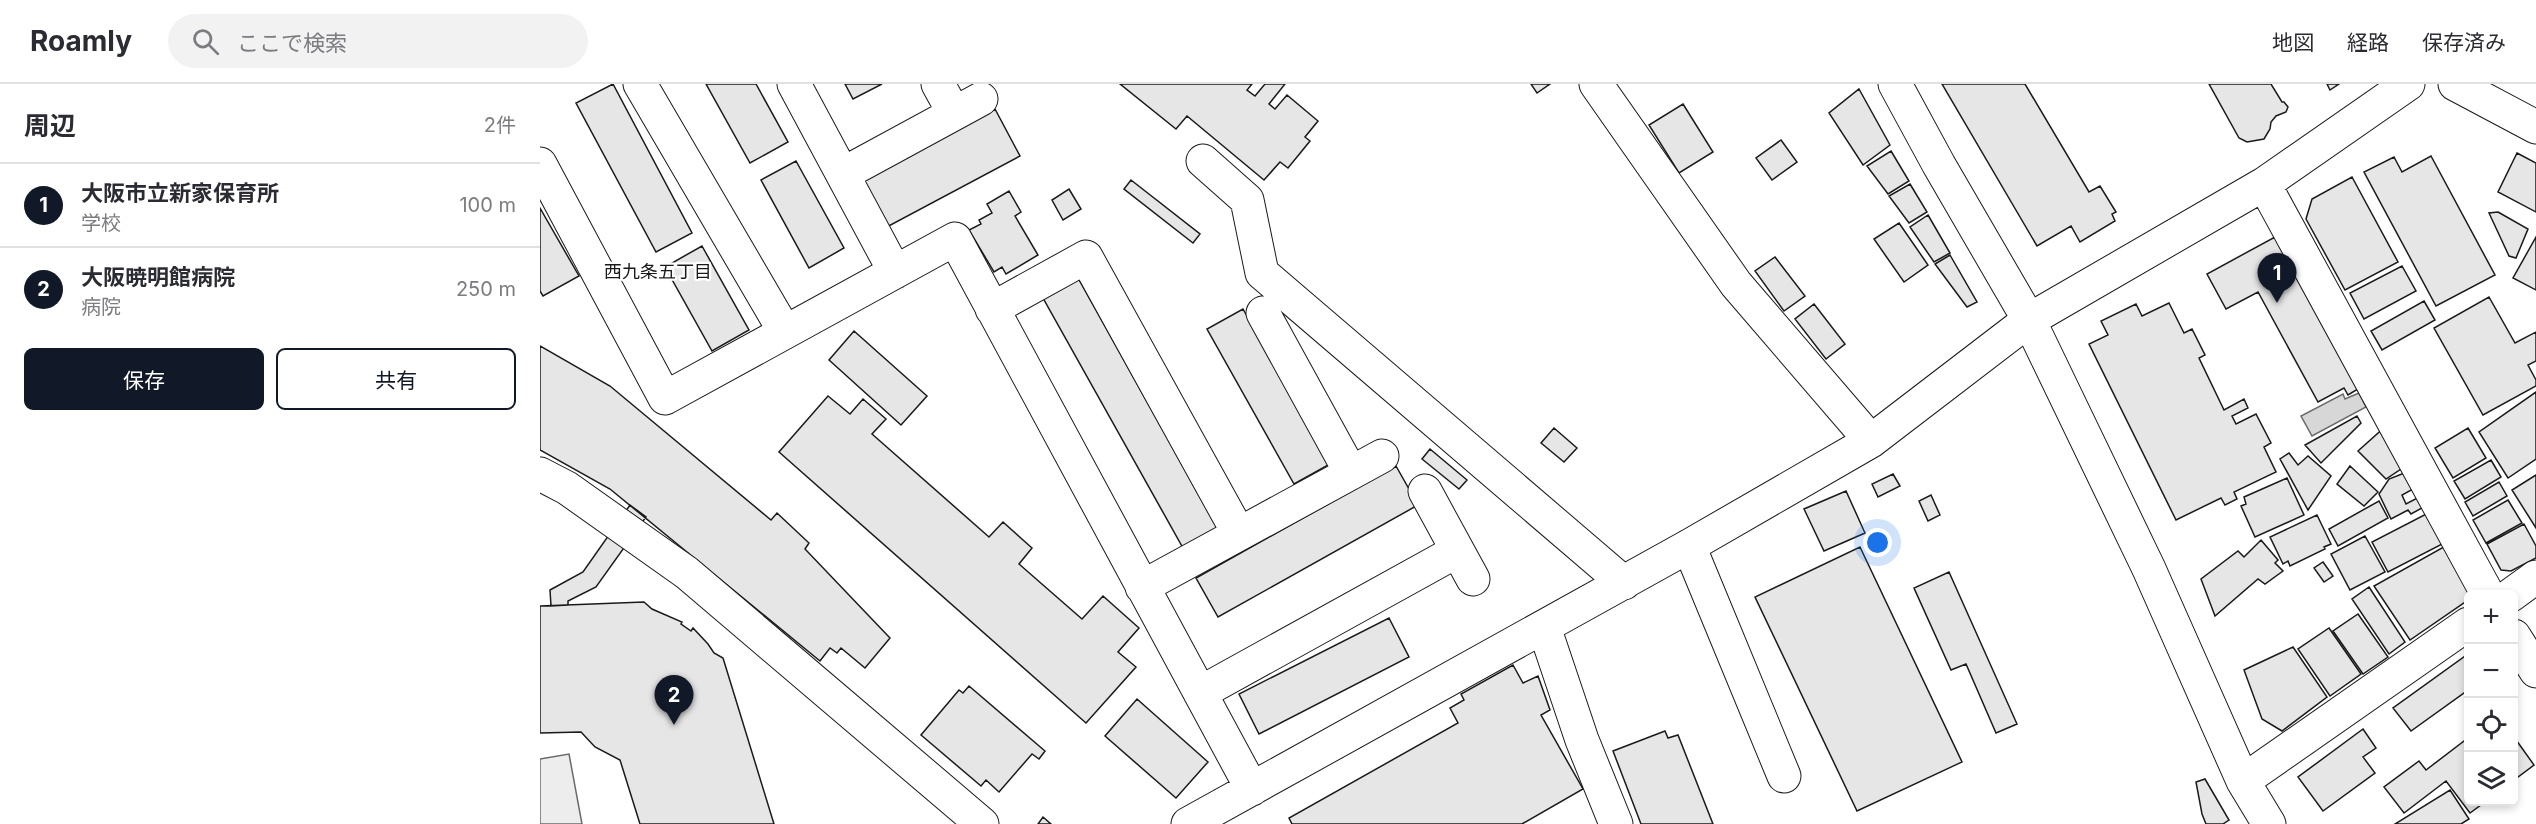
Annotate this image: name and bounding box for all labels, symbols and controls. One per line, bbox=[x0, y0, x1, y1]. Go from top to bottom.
search box bbox=[168, 14, 588, 68]
text: Roamly bbox=[30, 24, 132, 58]
icon: search bbox=[189, 25, 222, 58]
text: ここで検索 bbox=[237, 30, 347, 56]
text: 地図 bbox=[2272, 30, 2314, 55]
text: 経路 bbox=[2347, 30, 2389, 55]
text: 保存済み bbox=[2422, 30, 2506, 55]
text: 周辺 bbox=[24, 110, 76, 141]
text: 2件 bbox=[484, 113, 516, 137]
text: 大阪市立新家保育所 bbox=[81, 180, 279, 206]
text: 1 bbox=[39, 193, 48, 217]
text: 100 m bbox=[459, 193, 516, 217]
text: 学校 bbox=[81, 211, 121, 235]
pin: 1 bbox=[2258, 254, 2296, 303]
district label: 西九条五丁目 bbox=[604, 261, 712, 282]
text: 大阪暁明館病院 bbox=[81, 264, 235, 290]
text: 2 bbox=[37, 277, 50, 301]
text: 250 m bbox=[456, 277, 516, 301]
text: 病院 bbox=[81, 295, 121, 319]
button: 保存 bbox=[24, 348, 264, 410]
button: 共有 bbox=[276, 348, 516, 410]
your location bbox=[1863, 528, 1892, 557]
map controls bbox=[2464, 590, 2518, 806]
button: + bbox=[2464, 590, 2518, 644]
button: − bbox=[2464, 644, 2518, 698]
pin: 2 bbox=[654, 676, 694, 725]
button: locate bbox=[2464, 698, 2518, 752]
button: layers bbox=[2464, 752, 2518, 806]

